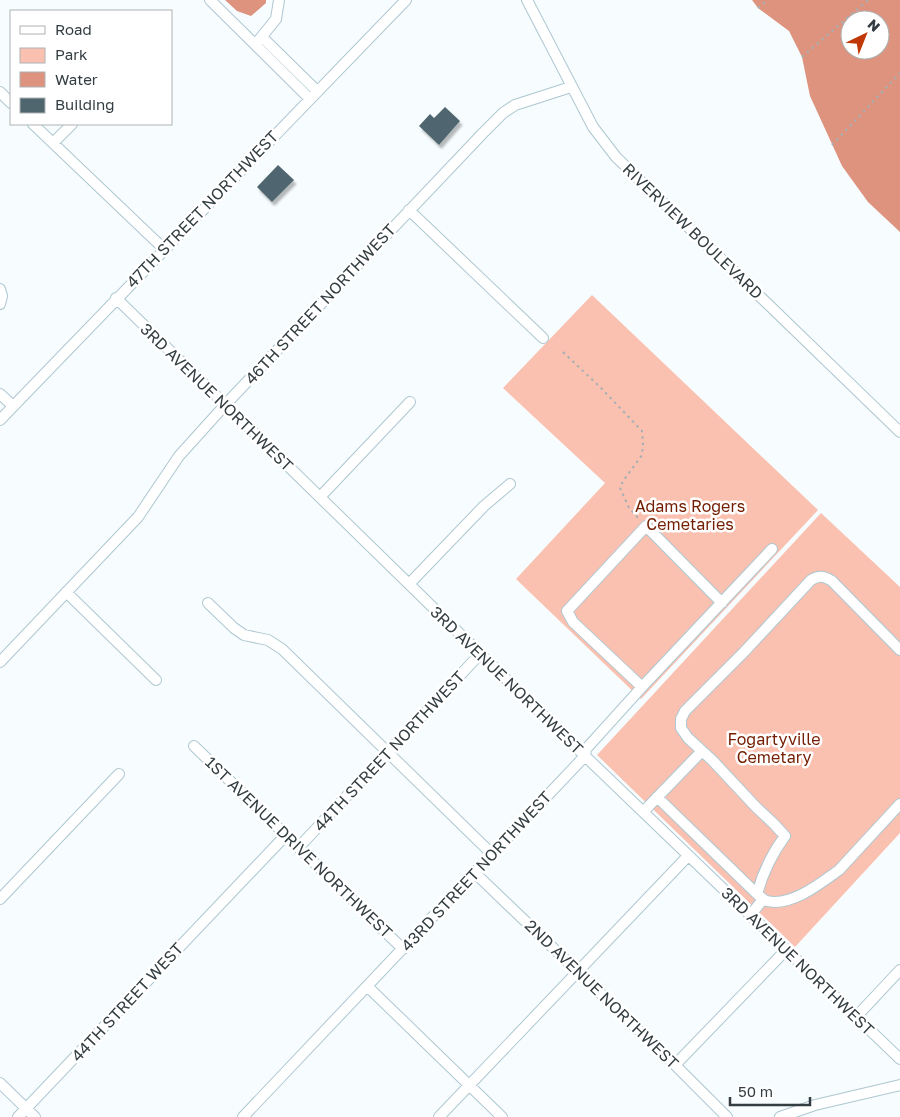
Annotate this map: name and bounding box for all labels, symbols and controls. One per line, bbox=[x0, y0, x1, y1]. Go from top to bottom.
legend bbox=[10, 10, 172, 125]
north arrow bbox=[840, 10, 890, 60]
text: N bbox=[865, 15, 884, 35]
text: Road bbox=[55, 20, 92, 38]
text: Park bbox=[55, 45, 88, 63]
text: Water bbox=[55, 70, 98, 88]
text: Building bbox=[55, 95, 115, 113]
street label: 47TH STREET NORTHWEST bbox=[122, 126, 282, 292]
street label: RIVERVIEW BOULEVARD bbox=[619, 159, 767, 303]
street label: 46TH STREET NORTHWEST bbox=[240, 220, 400, 388]
street label: 3RD AVENUE NORTHWEST bbox=[136, 319, 298, 475]
park label: Adams Rogers Cemetaries bbox=[635, 496, 745, 534]
street label: 3RD AVENUE NORTHWEST bbox=[426, 602, 588, 758]
street label: 44TH STREET NORTHWEST bbox=[309, 667, 469, 835]
park label: Fogartyville Cemetary bbox=[727, 729, 821, 767]
street label: 1ST AVENUE DRIVE NORTHWEST bbox=[201, 752, 397, 942]
street label: 43RD STREET NORTHWEST bbox=[397, 787, 556, 955]
street label: 3RD AVENUE NORTHWEST bbox=[717, 883, 879, 1039]
street label: 2ND AVENUE NORTHWEST bbox=[521, 915, 683, 1073]
street label: 44TH STREET WEST bbox=[67, 938, 187, 1066]
scale bar bbox=[730, 1074, 810, 1106]
text: 50 m bbox=[738, 1082, 773, 1100]

